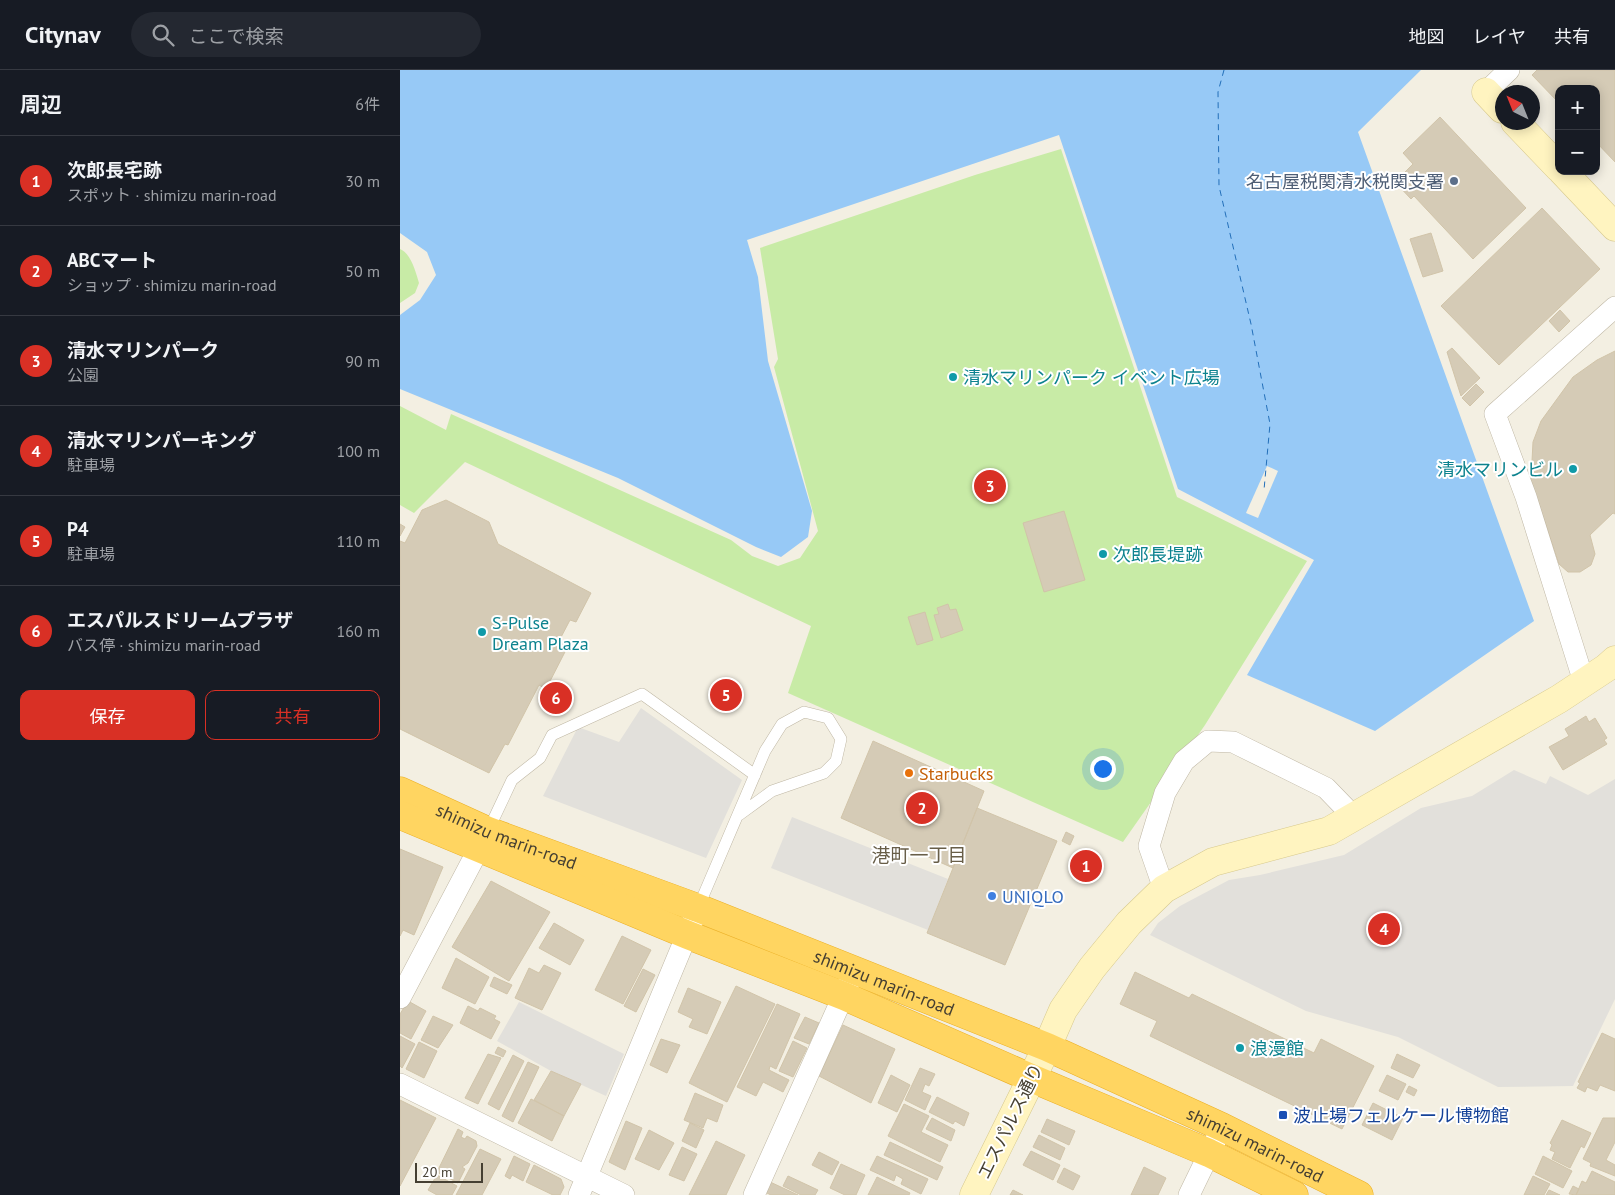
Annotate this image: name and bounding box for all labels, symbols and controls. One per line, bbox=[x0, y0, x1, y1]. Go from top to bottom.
search box bbox=[131, 12, 481, 57]
text: Citynav bbox=[25, 19, 101, 50]
icon: search bbox=[149, 21, 177, 49]
text: ここで検索 bbox=[189, 24, 284, 48]
text: 地図 bbox=[1409, 25, 1445, 48]
text: レイヤ bbox=[1473, 25, 1526, 48]
text: 共有 bbox=[1554, 25, 1590, 48]
north arrow bbox=[1495, 85, 1540, 130]
map controls bbox=[1555, 85, 1600, 175]
button: + bbox=[1555, 85, 1600, 130]
text: 周辺 bbox=[20, 91, 62, 118]
text: 6件 bbox=[355, 94, 380, 114]
button: − bbox=[1555, 130, 1600, 175]
text: 次郎長宅跡 bbox=[67, 158, 162, 182]
place label: 名古屋税関清水税関支署 bbox=[1246, 170, 1444, 193]
text: 1 bbox=[31, 171, 41, 191]
text: 30 m bbox=[345, 171, 380, 191]
marker: 名古屋税関清水税関支署 bbox=[1448, 175, 1460, 187]
text: スポット · shimizu marin-road bbox=[67, 185, 277, 205]
text: ABCマート bbox=[67, 248, 157, 272]
text: 2 bbox=[31, 261, 41, 281]
text: 50 m bbox=[345, 261, 380, 281]
text: ショップ · shimizu marin-road bbox=[67, 275, 277, 295]
text: 清水マリンパーク bbox=[67, 338, 219, 362]
text: 3 bbox=[31, 351, 41, 371]
text: 90 m bbox=[345, 351, 380, 371]
text: 公園 bbox=[67, 365, 99, 385]
place label: 清水マリンパーク イベント広場 bbox=[963, 366, 1220, 389]
marker: 清水マリンパーク イベント広場 bbox=[947, 371, 959, 383]
text: 清水マリンパーキング bbox=[67, 428, 256, 452]
text: 4 bbox=[31, 441, 41, 461]
text: 100 m bbox=[337, 441, 380, 461]
text: 駐車場 bbox=[67, 455, 115, 475]
place label: 清水マリンビル bbox=[1437, 458, 1563, 481]
marker: 清水マリンビル bbox=[1567, 463, 1579, 475]
pin: 3 bbox=[974, 467, 1006, 505]
text: P4 bbox=[67, 517, 89, 541]
text: 5 bbox=[31, 531, 41, 551]
text: 110 m bbox=[337, 531, 380, 551]
place label: 次郎長堤跡 bbox=[1113, 543, 1203, 566]
text: 駐車場 bbox=[67, 544, 115, 564]
marker: 次郎長堤跡 bbox=[1097, 548, 1109, 560]
text: エスパルスドリームプラザ bbox=[67, 608, 293, 632]
place label: S-Pulse Dream Plaza bbox=[492, 611, 589, 655]
text: 6 bbox=[31, 621, 41, 641]
text: 160 m bbox=[337, 621, 380, 641]
marker: S-Pulse Dream Plaza bbox=[476, 626, 488, 638]
text: バス停 · shimizu marin-road bbox=[67, 635, 261, 655]
pin: 5 bbox=[710, 676, 742, 714]
pin: 6 bbox=[540, 679, 572, 717]
button: 保存 bbox=[20, 690, 195, 740]
button: 共有 bbox=[205, 690, 380, 740]
your location bbox=[1090, 756, 1116, 782]
place label: Starbucks bbox=[919, 762, 993, 785]
marker: Starbucks bbox=[903, 767, 915, 779]
pin: 2 bbox=[906, 789, 938, 827]
street label: shimizu marin-road bbox=[433, 798, 580, 874]
district label: 港町一丁目 bbox=[871, 843, 967, 867]
pin: 1 bbox=[1070, 847, 1102, 885]
place label: UNIQLO bbox=[1002, 885, 1064, 908]
marker: UNIQLO bbox=[986, 890, 998, 902]
pin: 4 bbox=[1368, 910, 1400, 948]
street label: shimizu marin-road bbox=[811, 944, 958, 1021]
place label: 浪漫館 bbox=[1250, 1037, 1304, 1060]
marker: 浪漫館 bbox=[1234, 1042, 1246, 1054]
street label: エスパルス通り bbox=[972, 1059, 1048, 1183]
street label: shimizu marin-road bbox=[1183, 1101, 1328, 1187]
place label: 波止場フェルケール博物館 bbox=[1293, 1104, 1509, 1127]
marker: 波止場フェルケール博物館 bbox=[1277, 1109, 1289, 1121]
scale bar bbox=[415, 1160, 482, 1183]
text: 20 m bbox=[422, 1163, 452, 1181]

